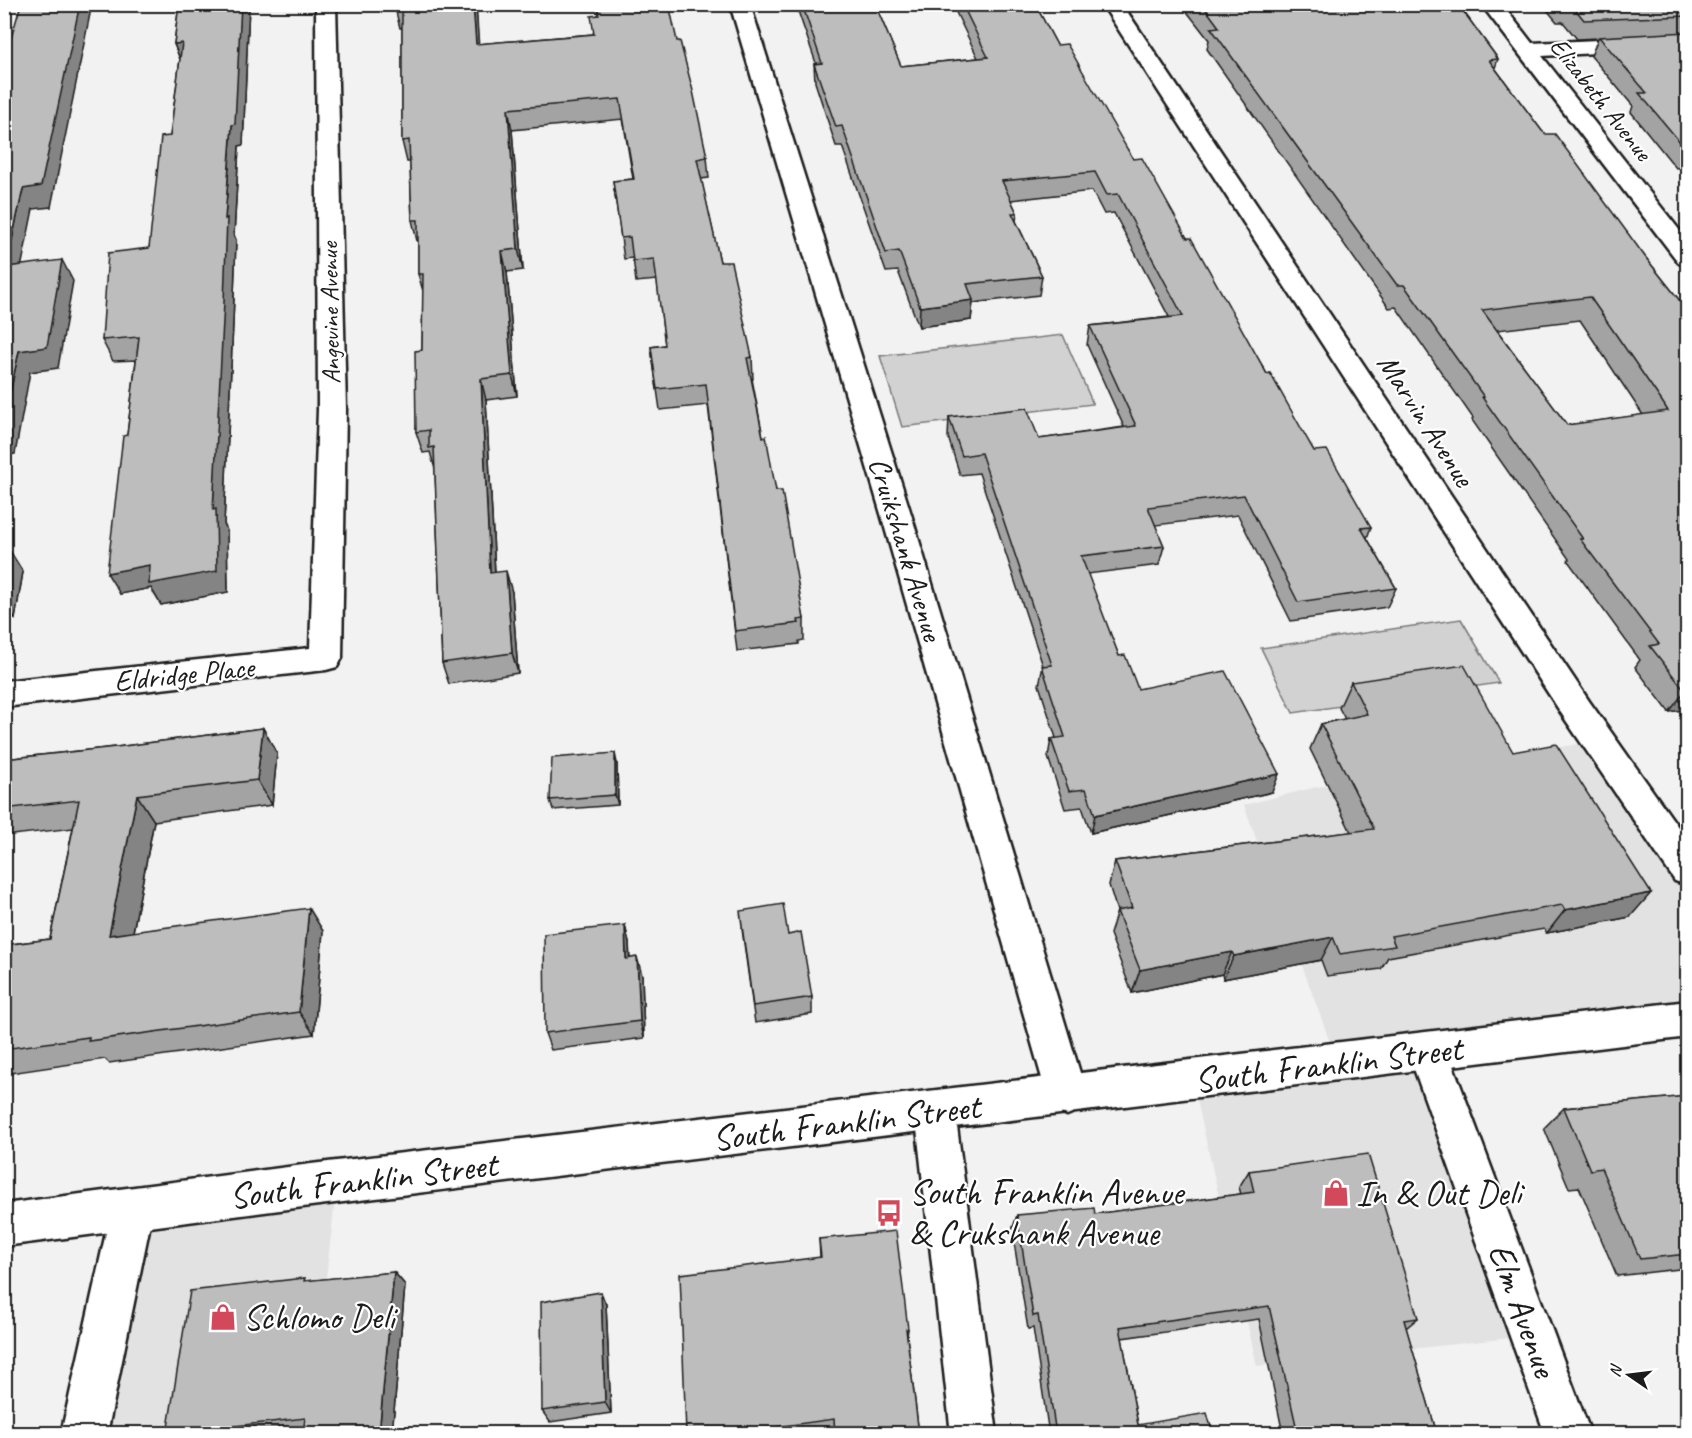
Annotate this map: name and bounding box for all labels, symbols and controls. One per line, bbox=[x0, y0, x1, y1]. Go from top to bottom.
street label: Elizabeth Avenue bbox=[1542, 31, 1661, 169]
street label: Angevine Avenue bbox=[312, 240, 348, 384]
street label: Marvin Avenue bbox=[1369, 346, 1484, 495]
street label: Cruikshank Avenue bbox=[860, 453, 953, 647]
street label: Eldridge Place bbox=[112, 648, 258, 700]
street label: South Franklin Street bbox=[1192, 1024, 1467, 1103]
street label: South Franklin Street bbox=[710, 1082, 985, 1161]
street label: South Franklin Street bbox=[227, 1140, 502, 1219]
place label: South Franklin Avenue & Crukshank Avenue bbox=[909, 1169, 1186, 1256]
place label: In & Out Deli bbox=[1356, 1170, 1525, 1216]
shop icon: In & Out Deli bbox=[1321, 1178, 1351, 1208]
bus stop icon: South Franklin Avenue & Crukshank Avenue bbox=[874, 1198, 904, 1228]
street label: Elm Avenue bbox=[1478, 1237, 1569, 1385]
place label: Schlomo Deli bbox=[243, 1294, 399, 1340]
shop icon: Schlomo Deli bbox=[208, 1302, 238, 1332]
north arrow bbox=[1599, 1345, 1659, 1405]
text: N bbox=[1605, 1361, 1627, 1379]

